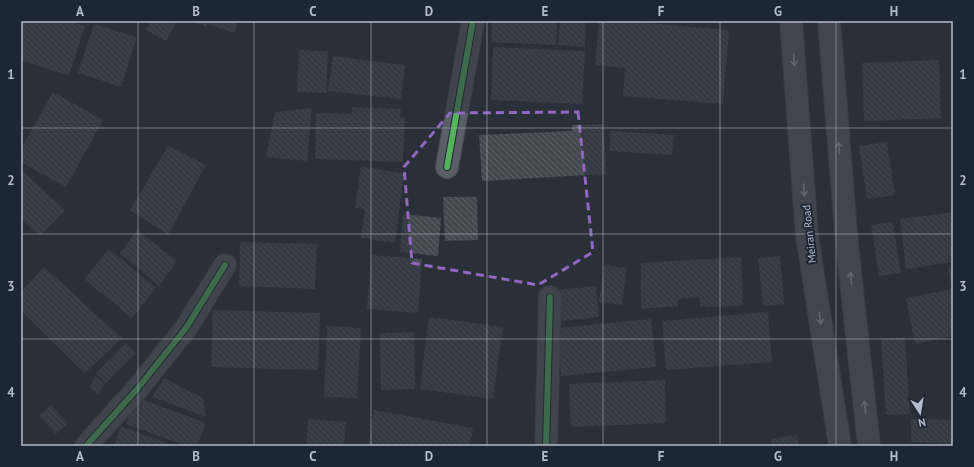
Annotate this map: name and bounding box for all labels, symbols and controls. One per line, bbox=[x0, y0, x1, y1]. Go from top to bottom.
text: A bbox=[76, 3, 84, 20]
text: B bbox=[192, 3, 200, 20]
text: C bbox=[309, 3, 317, 20]
text: D bbox=[425, 3, 433, 20]
text: E bbox=[542, 3, 549, 20]
text: F bbox=[658, 3, 665, 20]
text: G bbox=[774, 3, 782, 20]
text: H bbox=[890, 3, 898, 20]
one-way arrow bbox=[791, 53, 798, 66]
text: 1 bbox=[7, 66, 15, 83]
text: 1 bbox=[959, 66, 967, 83]
one-way arrow bbox=[836, 142, 843, 155]
text: 2 bbox=[7, 172, 15, 189]
text: 2 bbox=[959, 172, 967, 189]
one-way arrow bbox=[800, 183, 808, 196]
street label: Meiran Road bbox=[799, 204, 819, 264]
one-way arrow bbox=[847, 272, 855, 285]
text: 3 bbox=[7, 278, 15, 295]
text: 3 bbox=[959, 278, 967, 295]
one-way arrow bbox=[816, 312, 824, 325]
text: 4 bbox=[7, 384, 15, 401]
text: 4 bbox=[959, 384, 967, 401]
north arrow bbox=[900, 393, 940, 433]
one-way arrow bbox=[861, 401, 868, 414]
text: N bbox=[917, 415, 927, 430]
text: A bbox=[76, 448, 84, 465]
text: B bbox=[192, 448, 200, 465]
text: C bbox=[309, 448, 317, 465]
text: D bbox=[425, 448, 433, 465]
text: E bbox=[542, 448, 549, 465]
text: F bbox=[658, 448, 665, 465]
text: G bbox=[774, 448, 782, 465]
text: H bbox=[890, 448, 898, 465]

